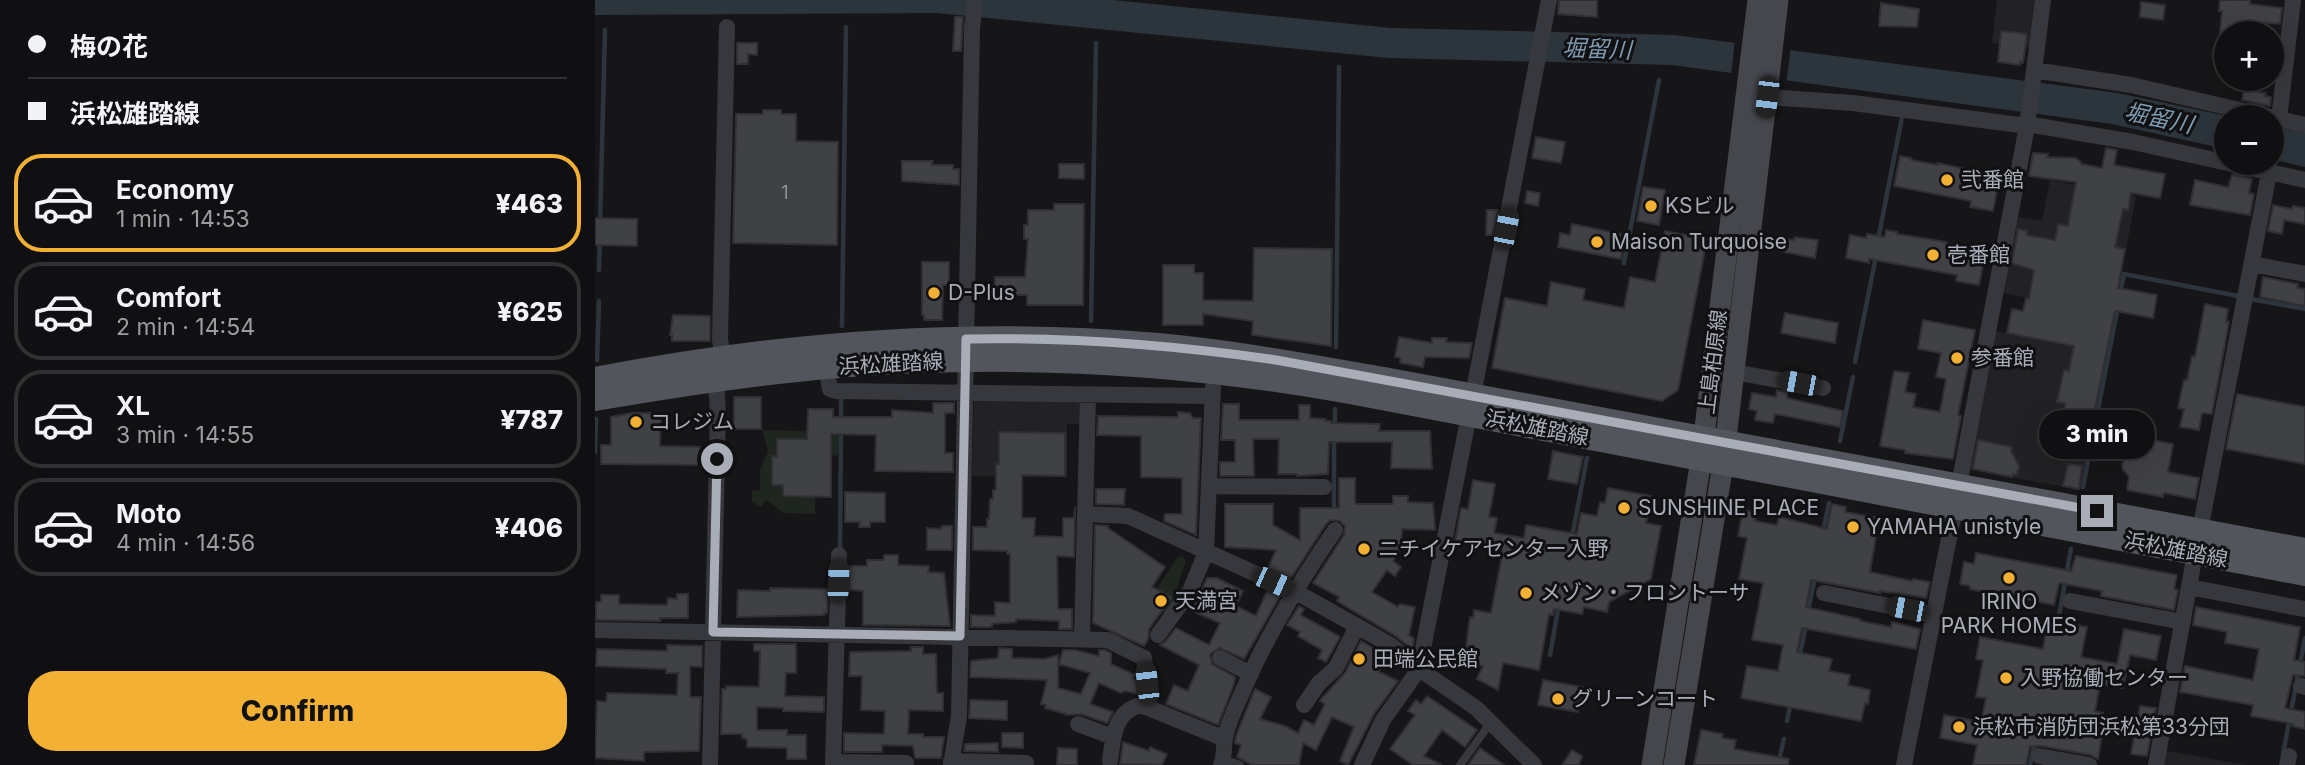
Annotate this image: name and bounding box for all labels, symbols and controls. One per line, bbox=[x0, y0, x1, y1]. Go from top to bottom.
map controls bbox=[2214, 21, 2284, 175]
button: + bbox=[2214, 21, 2284, 91]
text: 梅の花 bbox=[70, 31, 148, 62]
water label: 堀留川 bbox=[1562, 34, 1635, 64]
car bbox=[1755, 75, 1780, 119]
water label: 堀留川 bbox=[2122, 97, 2199, 139]
text: 浜松雄踏線 bbox=[70, 98, 200, 129]
button: − bbox=[2214, 105, 2284, 175]
place label: 弐番館 bbox=[1961, 167, 2024, 192]
icon: car bbox=[32, 172, 95, 235]
marker: 弐番館 bbox=[1939, 172, 1955, 188]
text: Economy bbox=[116, 174, 234, 205]
house number: 1 bbox=[781, 182, 789, 203]
text: ¥463 bbox=[496, 188, 563, 219]
place label: KSビル bbox=[1665, 193, 1734, 218]
marker: KSビル bbox=[1643, 198, 1659, 214]
text: 1 min · 14:53 bbox=[116, 205, 250, 233]
car bbox=[1492, 205, 1521, 251]
place label: Maison Turquoise bbox=[1611, 229, 1787, 254]
marker: Maison Turquoise bbox=[1589, 234, 1605, 250]
place label: 壱番館 bbox=[1947, 242, 2010, 267]
marker: 壱番館 bbox=[1925, 247, 1941, 263]
icon: car bbox=[32, 280, 95, 343]
place label: D-Plus bbox=[948, 280, 1015, 305]
text: Comfort bbox=[116, 282, 221, 313]
marker: D-Plus bbox=[926, 285, 942, 301]
text: ¥625 bbox=[497, 296, 563, 327]
street label: 上島柏原線 bbox=[1694, 308, 1731, 416]
text: 2 min · 14:54 bbox=[116, 313, 255, 341]
place label: 参番館 bbox=[1971, 345, 2034, 370]
street label: 浜松雄踏線 bbox=[838, 348, 944, 379]
marker: 参番館 bbox=[1949, 350, 1965, 366]
car bbox=[1777, 369, 1822, 397]
icon: car bbox=[32, 388, 95, 451]
text: XL bbox=[116, 390, 150, 421]
text: ¥787 bbox=[500, 404, 563, 435]
street label: 浜松雄踏線 bbox=[1483, 405, 1591, 450]
place label: コレジム bbox=[650, 409, 734, 434]
callout: 3 min bbox=[2039, 410, 2155, 458]
marker: コレジム bbox=[628, 414, 644, 430]
text: 3 min bbox=[2066, 420, 2128, 448]
text: 3 min · 14:55 bbox=[116, 421, 254, 449]
route start bbox=[701, 443, 733, 475]
place label: SUNSHINE PLACE bbox=[1638, 495, 1819, 520]
route end bbox=[2081, 495, 2113, 527]
icon: car bbox=[32, 496, 95, 559]
text: Moto bbox=[116, 498, 181, 529]
marker: SUNSHINE PLACE bbox=[1616, 500, 1632, 516]
text: ¥406 bbox=[495, 512, 563, 543]
place label: YAMAHA unistyle bbox=[1867, 514, 2041, 539]
marker: YAMAHA unistyle bbox=[1845, 519, 1861, 535]
street label: 浜松雄踏線 bbox=[2122, 527, 2230, 572]
text: 4 min · 14:56 bbox=[116, 529, 255, 557]
place label: ニチイケアセンター入野 bbox=[1378, 536, 1609, 561]
marker: ニチイケアセンター入野 bbox=[1356, 541, 1372, 557]
car bbox=[827, 560, 850, 602]
car bbox=[1250, 564, 1297, 600]
marker: IRINO PARK HOMES bbox=[2001, 570, 2017, 586]
place label: メゾン・フロントーサ bbox=[1540, 580, 1750, 605]
marker: メゾン・フロントーサ bbox=[1518, 585, 1534, 601]
place label: 天満宮 bbox=[1175, 588, 1238, 613]
place label: IRINO PARK HOMES bbox=[1941, 589, 2077, 638]
marker: 天満宮 bbox=[1153, 593, 1169, 609]
car bbox=[1885, 595, 1930, 623]
place label: 田端公民館 bbox=[1373, 646, 1478, 671]
marker: 田端公民館 bbox=[1351, 651, 1367, 667]
car bbox=[1135, 661, 1160, 705]
place label: 入野協働センター bbox=[2020, 665, 2188, 690]
marker: 入野協働センター bbox=[1998, 670, 2014, 686]
button: Confirm bbox=[28, 671, 567, 751]
place label: グリーンコート bbox=[1572, 686, 1718, 711]
marker: グリーンコート bbox=[1550, 691, 1566, 707]
place label: 浜松市消防団浜松第33分団 bbox=[1973, 714, 2230, 739]
marker: 浜松市消防団浜松第33分団 bbox=[1951, 719, 1967, 735]

